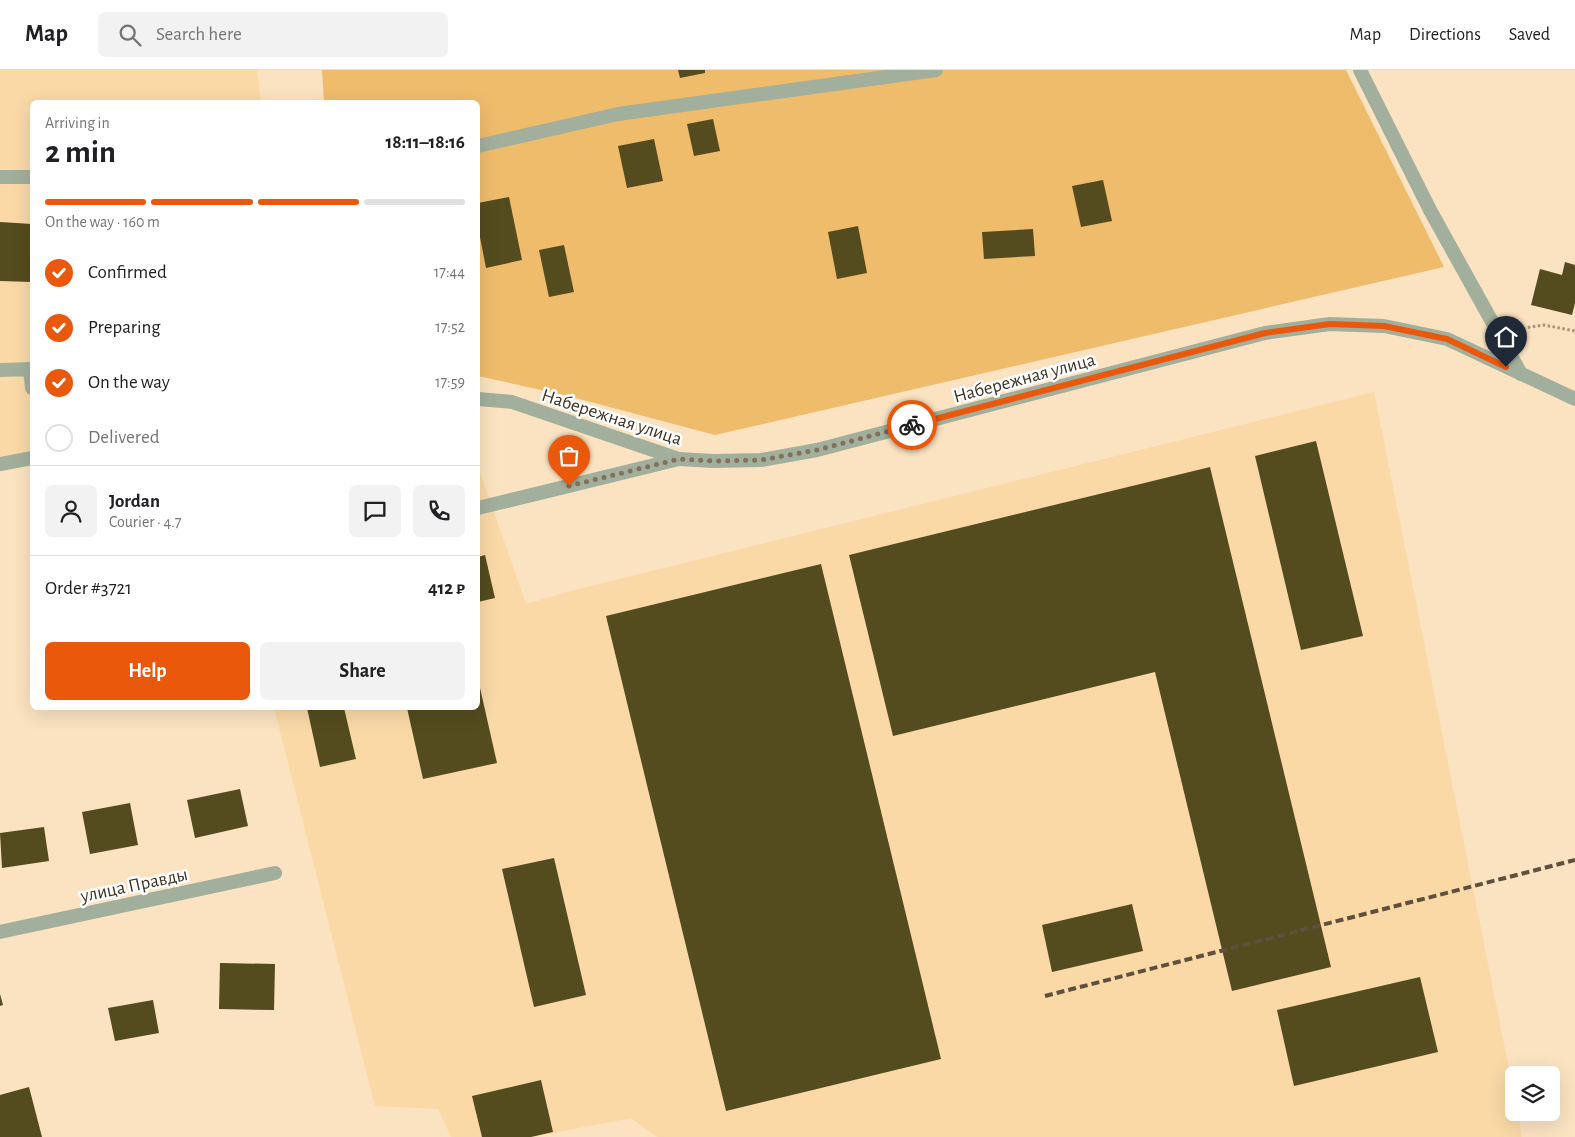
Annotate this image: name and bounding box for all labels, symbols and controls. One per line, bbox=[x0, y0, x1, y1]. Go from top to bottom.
search box bbox=[98, 12, 448, 57]
icon: search bbox=[116, 21, 144, 49]
text: Map bbox=[25, 22, 68, 46]
text: Search here bbox=[156, 25, 242, 44]
text: Map bbox=[1350, 26, 1381, 44]
text: Directions bbox=[1409, 26, 1481, 44]
text: Saved bbox=[1509, 26, 1550, 44]
text: Arriving in bbox=[45, 115, 110, 131]
text: 18:11–18:16 bbox=[385, 133, 465, 152]
text: 2 min bbox=[45, 136, 116, 168]
text: On the way · 160 m bbox=[45, 214, 160, 230]
icon: check bbox=[45, 259, 73, 287]
text: Confirmed bbox=[88, 263, 167, 282]
text: 17:44 bbox=[434, 264, 465, 280]
icon: check bbox=[45, 314, 73, 342]
pin bbox=[1485, 316, 1527, 367]
text: Preparing bbox=[88, 318, 161, 337]
text: 17:52 bbox=[435, 319, 465, 335]
icon: home bbox=[1492, 323, 1520, 351]
street label: Набережная улица bbox=[951, 350, 1098, 407]
icon: check bbox=[45, 369, 73, 397]
text: On the way bbox=[88, 373, 170, 392]
text: 17:59 bbox=[435, 374, 465, 390]
street label: Набережная улица bbox=[539, 386, 684, 449]
courier bbox=[887, 400, 937, 450]
icon: bike bbox=[898, 411, 926, 439]
text: Delivered bbox=[88, 428, 160, 447]
pin bbox=[548, 435, 590, 486]
icon: bag bbox=[555, 442, 583, 470]
button: person bbox=[45, 485, 97, 537]
button: chat bbox=[349, 485, 401, 537]
button: phone bbox=[413, 485, 465, 537]
text: Jordan bbox=[109, 492, 160, 511]
text: Courier · 4.7 bbox=[109, 514, 181, 530]
text: Order #3721 bbox=[45, 579, 132, 598]
text: 412 ₽ bbox=[428, 579, 465, 598]
button: Help bbox=[45, 642, 250, 700]
button: Share bbox=[260, 642, 465, 700]
street label: улица Правды bbox=[78, 865, 190, 906]
map controls bbox=[1505, 1066, 1560, 1121]
button: layers bbox=[1505, 1066, 1560, 1121]

